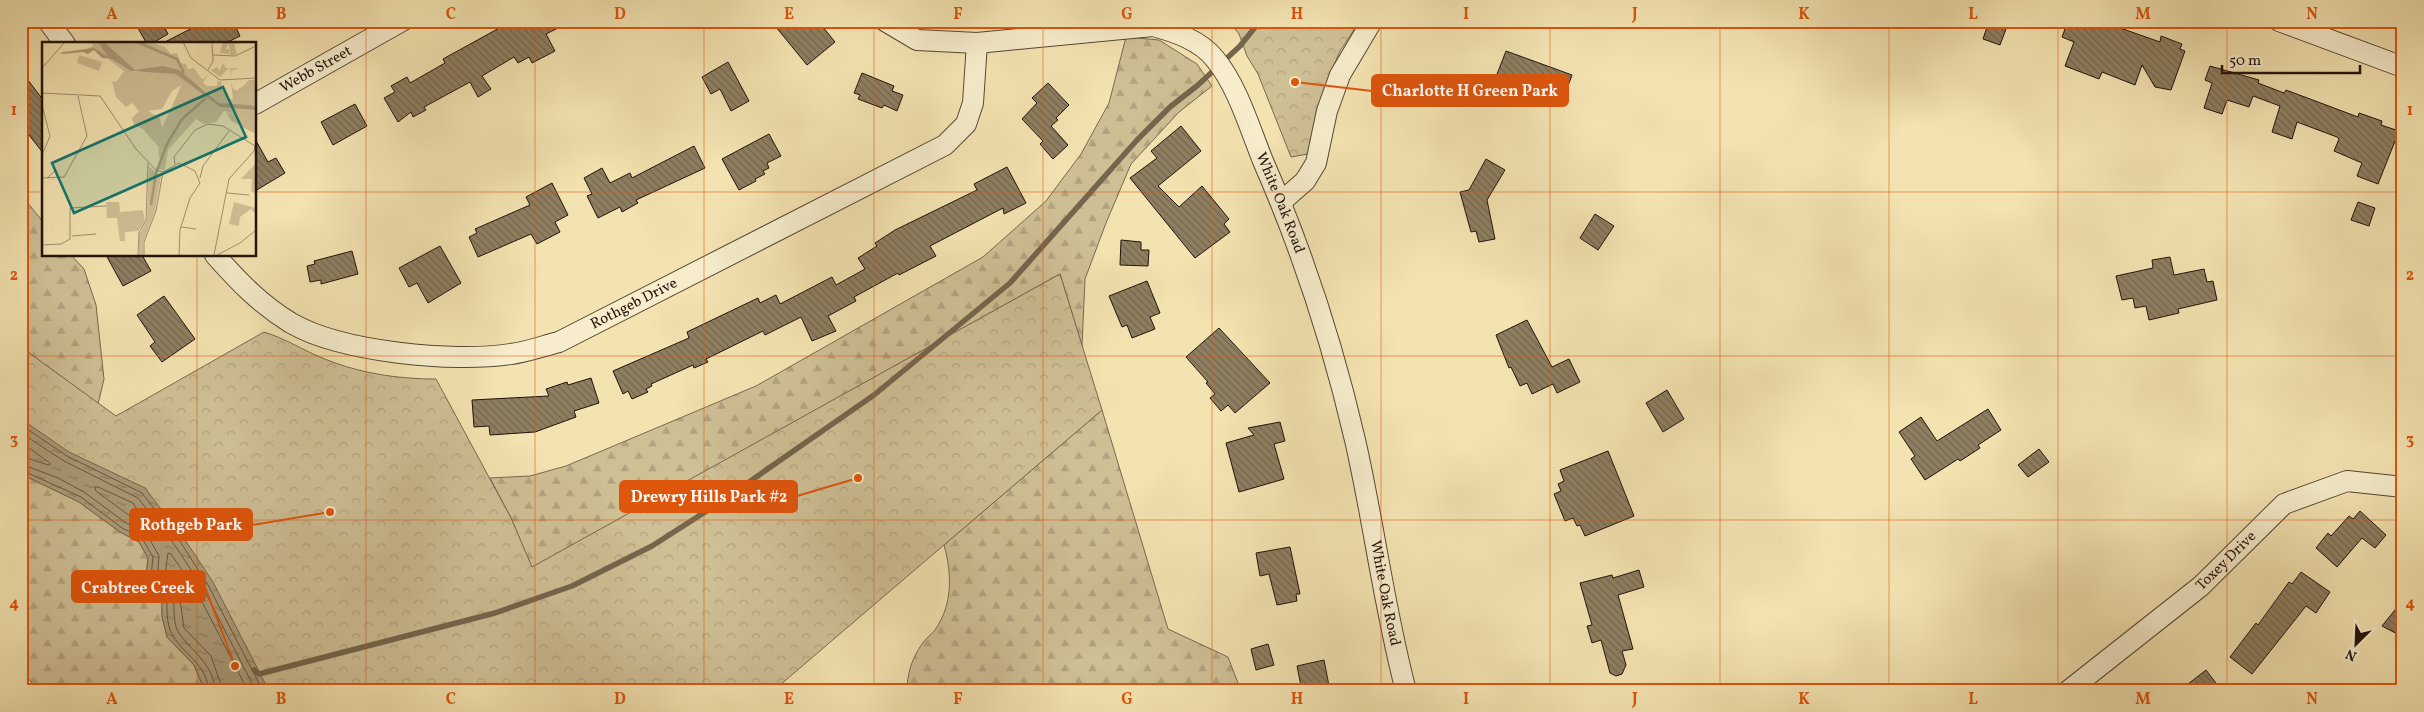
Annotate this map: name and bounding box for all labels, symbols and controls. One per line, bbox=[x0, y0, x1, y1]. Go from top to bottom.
text: A bbox=[106, 4, 118, 26]
text: B bbox=[276, 4, 287, 26]
text: C bbox=[446, 4, 456, 26]
text: D bbox=[614, 4, 626, 26]
text: E bbox=[784, 4, 794, 26]
text: F bbox=[953, 4, 963, 26]
text: G bbox=[1121, 4, 1133, 26]
text: H bbox=[1291, 4, 1303, 26]
text: I bbox=[1463, 4, 1469, 26]
text: J bbox=[1631, 4, 1638, 26]
text: K bbox=[1798, 4, 1810, 26]
text: L bbox=[1968, 4, 1978, 26]
text: M bbox=[2135, 4, 2151, 26]
text: N bbox=[2306, 4, 2318, 26]
street label: Webb Street bbox=[276, 41, 356, 98]
inset map bbox=[42, 42, 256, 256]
scale bar bbox=[2222, 42, 2359, 74]
text: 50 m bbox=[2229, 51, 2261, 72]
callout: Charlotte H Green Park bbox=[1372, 75, 1568, 106]
text: Charlotte H Green Park bbox=[1382, 81, 1558, 103]
text: 1 bbox=[11, 100, 17, 122]
text: 1 bbox=[2407, 100, 2413, 122]
street label: White Oak Road bbox=[1250, 149, 1310, 256]
text: 2 bbox=[10, 265, 18, 287]
text: 2 bbox=[2406, 265, 2414, 287]
street label: Rothgeb Drive bbox=[587, 273, 681, 335]
text: 3 bbox=[10, 429, 18, 451]
text: 3 bbox=[2406, 429, 2414, 451]
callout: Drewry Hills Park #2 bbox=[620, 481, 797, 512]
text: Drewry Hills Park #2 bbox=[631, 487, 787, 509]
callout: Rothgeb Park bbox=[130, 509, 252, 540]
text: Rothgeb Park bbox=[140, 515, 243, 537]
street label: Toxey Drive bbox=[2191, 526, 2261, 596]
street label: White Oak Road bbox=[1365, 539, 1405, 648]
callout: Crabtree Creek bbox=[72, 571, 205, 602]
text: Crabtree Creek bbox=[81, 578, 195, 600]
text: 4 bbox=[9, 593, 19, 615]
text: 4 bbox=[2405, 593, 2415, 615]
north arrow bbox=[2332, 620, 2382, 670]
text: N bbox=[2343, 644, 2360, 665]
text: A bbox=[106, 689, 118, 711]
text: B bbox=[276, 689, 287, 711]
text: C bbox=[446, 689, 456, 711]
text: D bbox=[614, 689, 626, 711]
text: E bbox=[784, 689, 794, 711]
text: F bbox=[953, 689, 963, 711]
text: G bbox=[1121, 689, 1133, 711]
text: H bbox=[1291, 689, 1303, 711]
text: I bbox=[1463, 689, 1469, 711]
text: J bbox=[1631, 689, 1638, 711]
text: K bbox=[1798, 689, 1810, 711]
text: L bbox=[1968, 689, 1978, 711]
text: M bbox=[2135, 689, 2151, 711]
text: N bbox=[2306, 689, 2318, 711]

